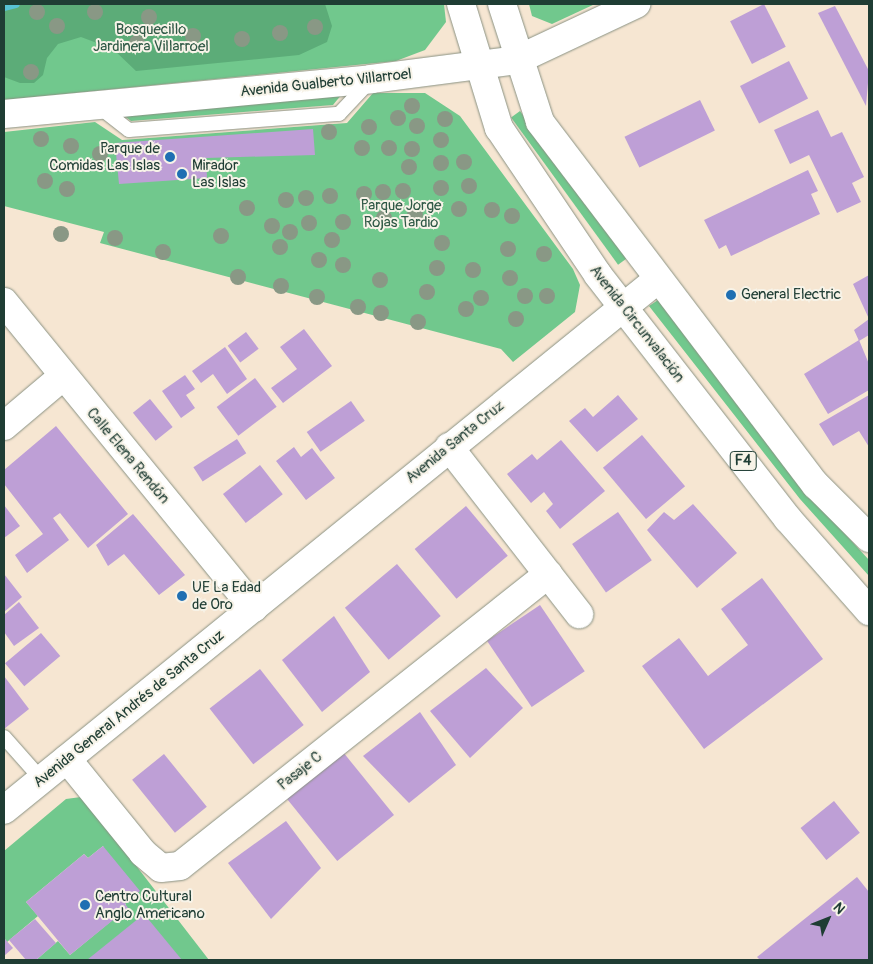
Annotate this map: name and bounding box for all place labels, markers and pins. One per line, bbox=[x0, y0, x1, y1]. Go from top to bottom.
place label: Parque de Comidas Las Islas bbox=[49, 139, 160, 174]
marker: Parque de Comidas Las Islas bbox=[164, 151, 176, 163]
place label: Mirador Las Islas bbox=[192, 156, 246, 191]
marker: Mirador Las Islas bbox=[176, 168, 188, 180]
place label: General Electric bbox=[741, 286, 841, 304]
marker: General Electric bbox=[725, 289, 737, 301]
place label: UE La Edad de Oro bbox=[192, 578, 261, 613]
marker: UE La Edad de Oro bbox=[176, 590, 188, 602]
place label: Centro Cultural Anglo Americano bbox=[95, 887, 205, 922]
marker: Centro Cultural Anglo Americano bbox=[79, 899, 91, 911]

